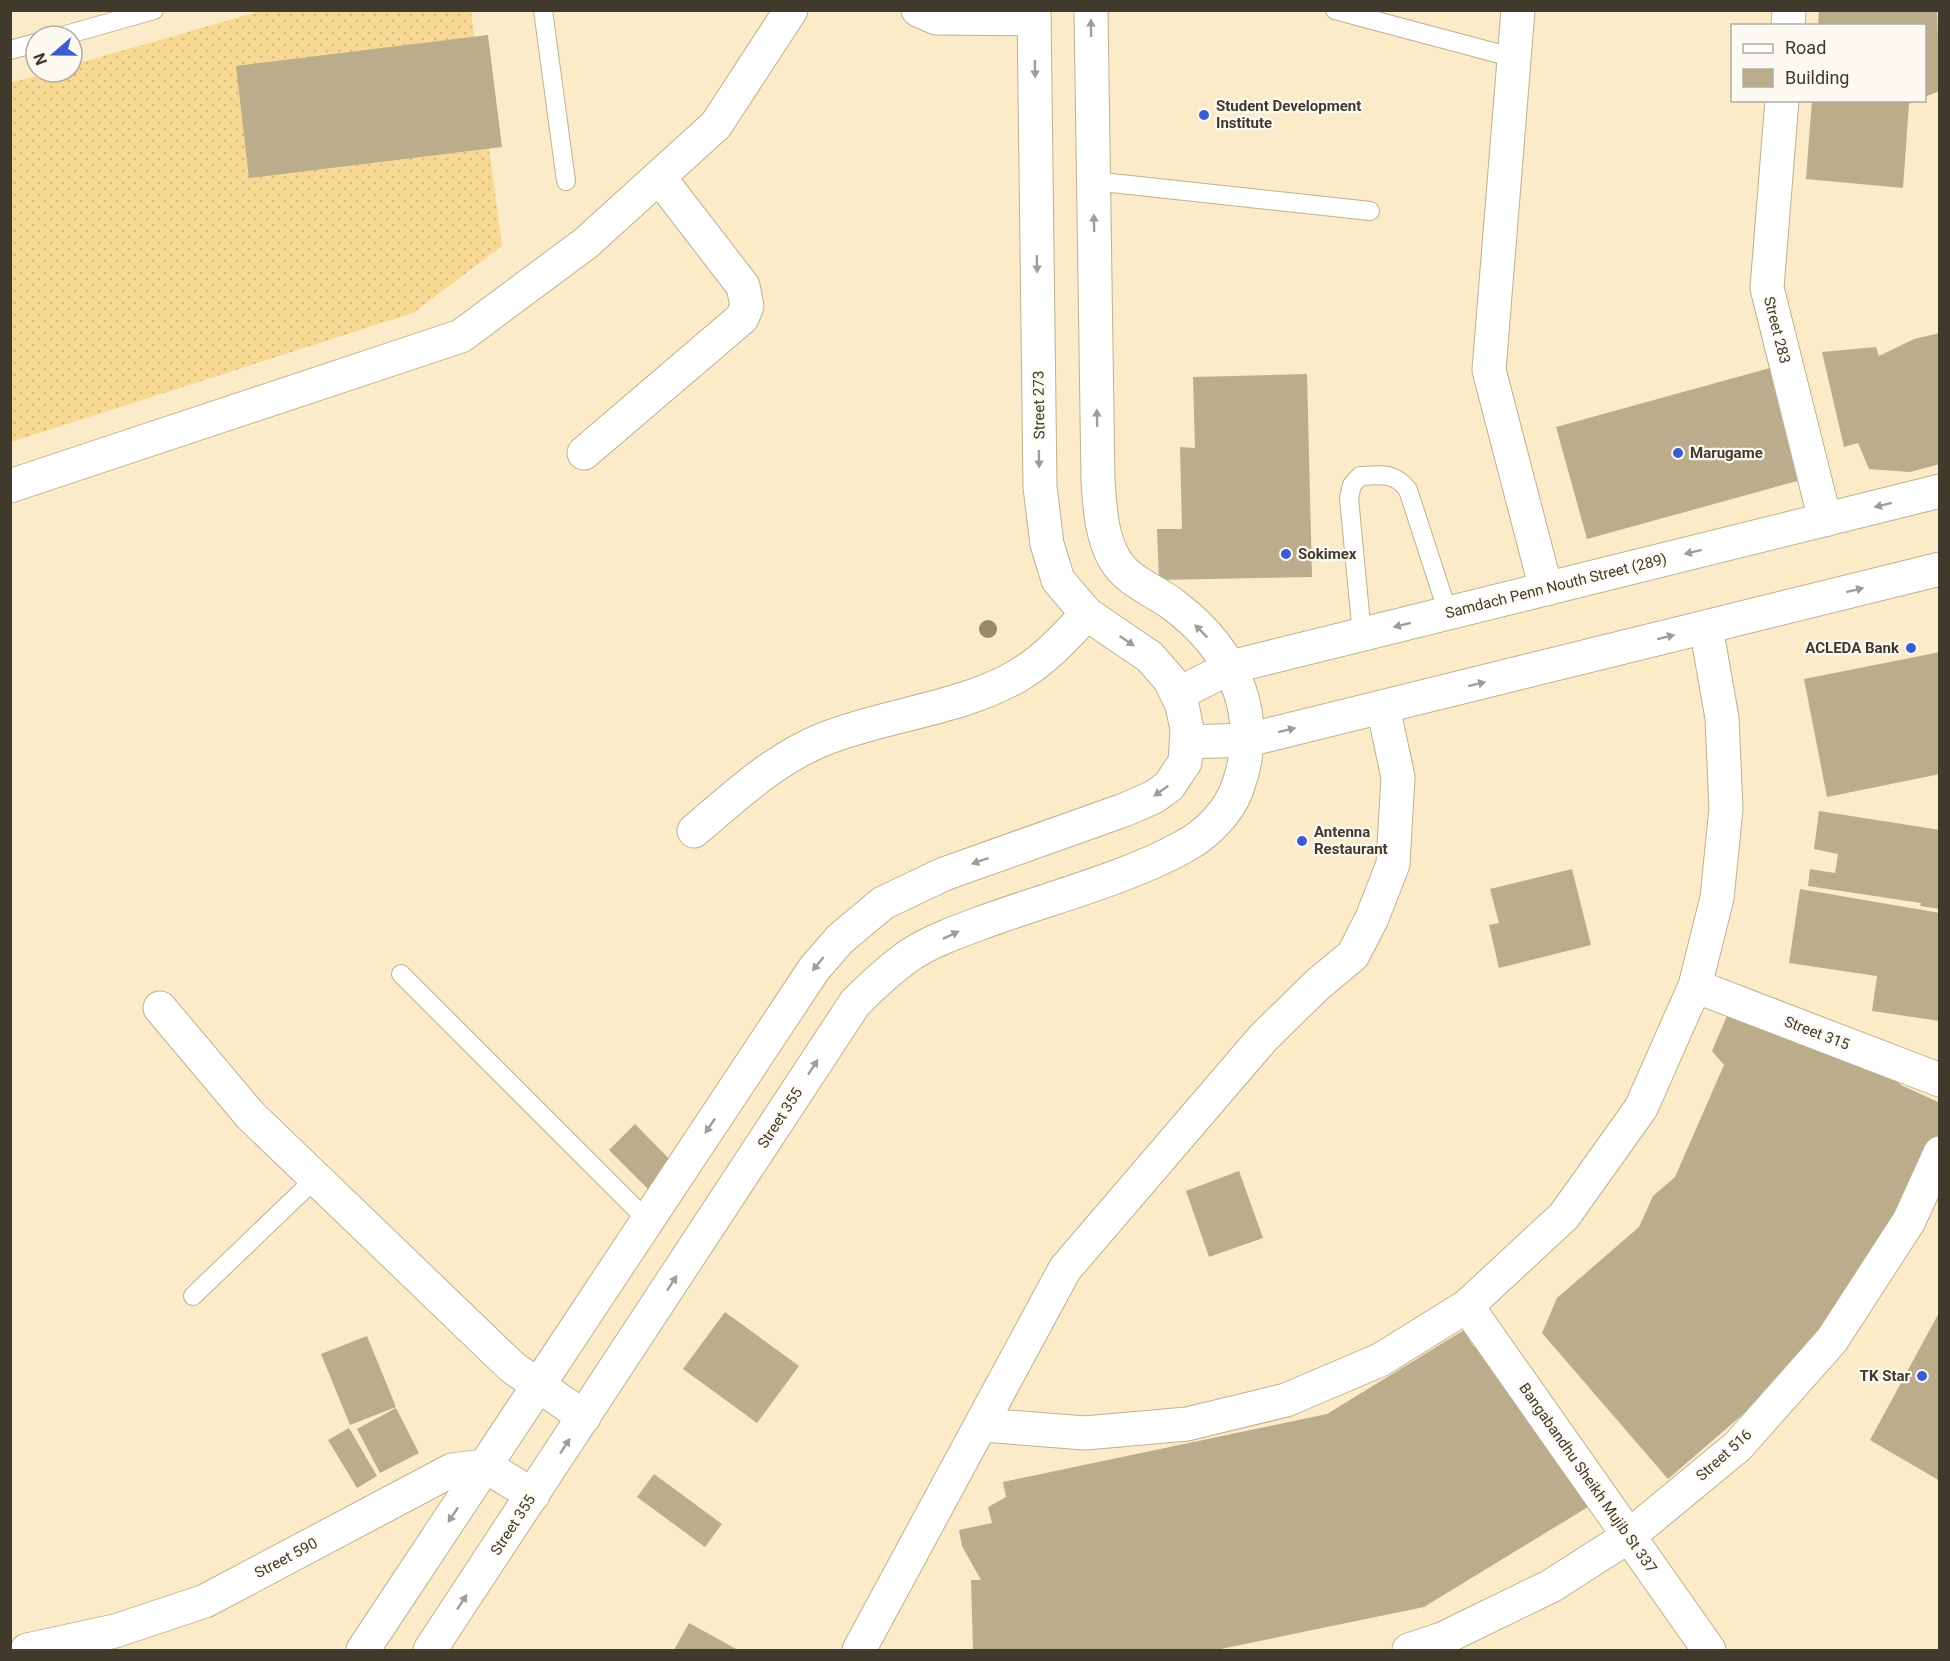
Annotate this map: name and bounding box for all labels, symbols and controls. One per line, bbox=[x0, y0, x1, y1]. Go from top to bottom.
one-way arrow bbox=[1087, 18, 1096, 37]
north arrow bbox=[24, 24, 84, 84]
legend bbox=[1731, 24, 1926, 102]
text: Road bbox=[1785, 37, 1826, 58]
text: N bbox=[30, 50, 51, 68]
one-way arrow bbox=[1030, 59, 1039, 78]
text: Building bbox=[1785, 67, 1849, 88]
place label: Student Development Institute bbox=[1216, 97, 1361, 132]
marker: Student Development Institute bbox=[1197, 108, 1211, 122]
one-way arrow bbox=[1089, 213, 1099, 232]
one-way arrow bbox=[1032, 254, 1042, 273]
street label: Street 283 bbox=[1760, 295, 1794, 365]
street label: Street 273 bbox=[1029, 371, 1049, 439]
one-way arrow bbox=[1092, 408, 1102, 427]
place label: Marugame bbox=[1690, 444, 1763, 462]
marker: Marugame bbox=[1671, 446, 1685, 460]
one-way arrow bbox=[1034, 449, 1044, 468]
one-way arrow bbox=[1874, 501, 1892, 511]
place label: Sokimex bbox=[1298, 545, 1357, 563]
marker: Sokimex bbox=[1279, 547, 1293, 561]
one-way arrow bbox=[1684, 548, 1703, 558]
street label: Samdach Penn Nouth Street (289) bbox=[1443, 550, 1669, 622]
one-way arrow bbox=[1846, 585, 1865, 595]
one-way arrow bbox=[1393, 620, 1411, 630]
one-way arrow bbox=[1195, 625, 1209, 639]
one-way arrow bbox=[1657, 631, 1675, 641]
one-way arrow bbox=[1119, 635, 1135, 646]
place label: ACLEDA Bank bbox=[1805, 639, 1900, 657]
marker: ACLEDA Bank bbox=[1904, 641, 1918, 655]
one-way arrow bbox=[1467, 678, 1486, 688]
one-way arrow bbox=[1278, 725, 1297, 734]
one-way arrow bbox=[1154, 785, 1170, 797]
place label: Antenna Restaurant bbox=[1314, 823, 1388, 858]
marker: Antenna Restaurant bbox=[1295, 834, 1309, 848]
one-way arrow bbox=[971, 857, 989, 867]
one-way arrow bbox=[942, 931, 959, 940]
one-way arrow bbox=[813, 957, 825, 972]
street label: Street 315 bbox=[1782, 1012, 1852, 1054]
one-way arrow bbox=[808, 1059, 819, 1076]
street label: Street 355 bbox=[754, 1084, 806, 1152]
one-way arrow bbox=[704, 1118, 715, 1134]
one-way arrow bbox=[666, 1275, 677, 1291]
place label: TK Star bbox=[1860, 1367, 1911, 1385]
marker: TK Star bbox=[1915, 1369, 1929, 1383]
street label: Bangabandhu Sheikh Mujib St 337 bbox=[1515, 1380, 1661, 1576]
street label: Street 516 bbox=[1692, 1425, 1756, 1485]
one-way arrow bbox=[559, 1438, 570, 1454]
street label: Street 355 bbox=[487, 1491, 539, 1559]
one-way arrow bbox=[448, 1507, 459, 1523]
street label: Street 590 bbox=[251, 1534, 321, 1582]
one-way arrow bbox=[457, 1593, 468, 1610]

